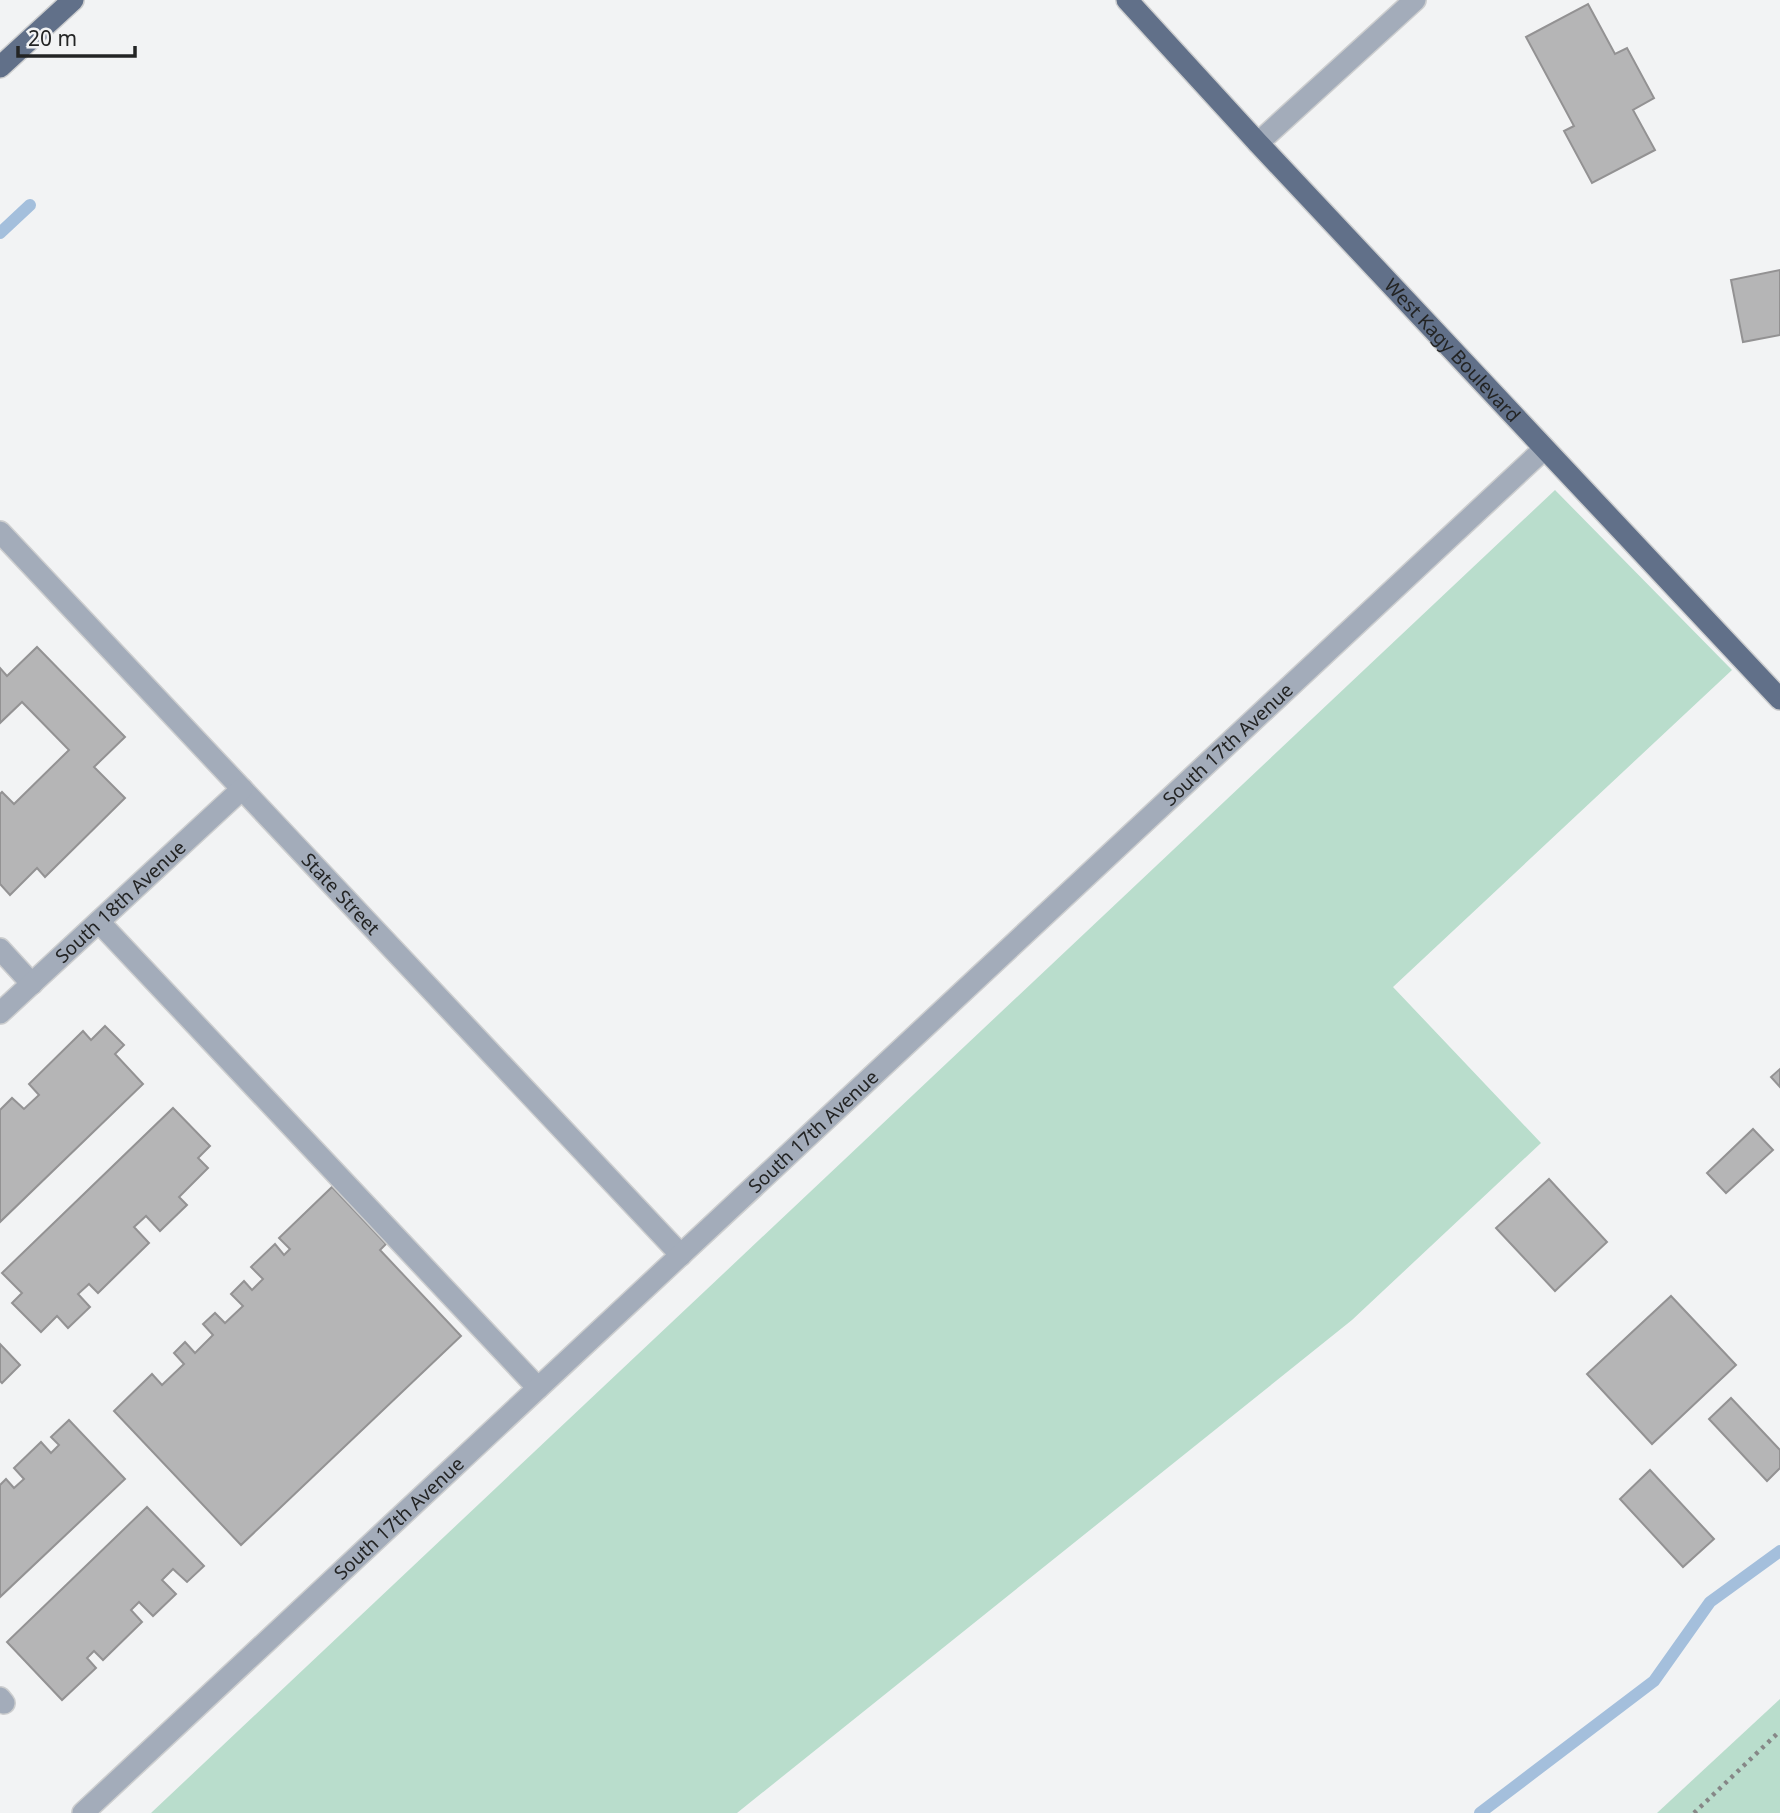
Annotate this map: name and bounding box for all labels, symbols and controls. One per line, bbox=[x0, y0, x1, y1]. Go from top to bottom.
scale bar bbox=[18, 14, 135, 58]
text: 20 m bbox=[28, 24, 77, 52]
street label: West Kagy Boulevard bbox=[1379, 273, 1526, 428]
street label: South 17th Avenue bbox=[1157, 677, 1298, 812]
street label: South 18th Avenue bbox=[49, 835, 191, 969]
street label: State Street bbox=[296, 847, 386, 940]
street label: South 17th Avenue bbox=[742, 1064, 884, 1199]
street label: South 17th Avenue bbox=[328, 1451, 470, 1585]

